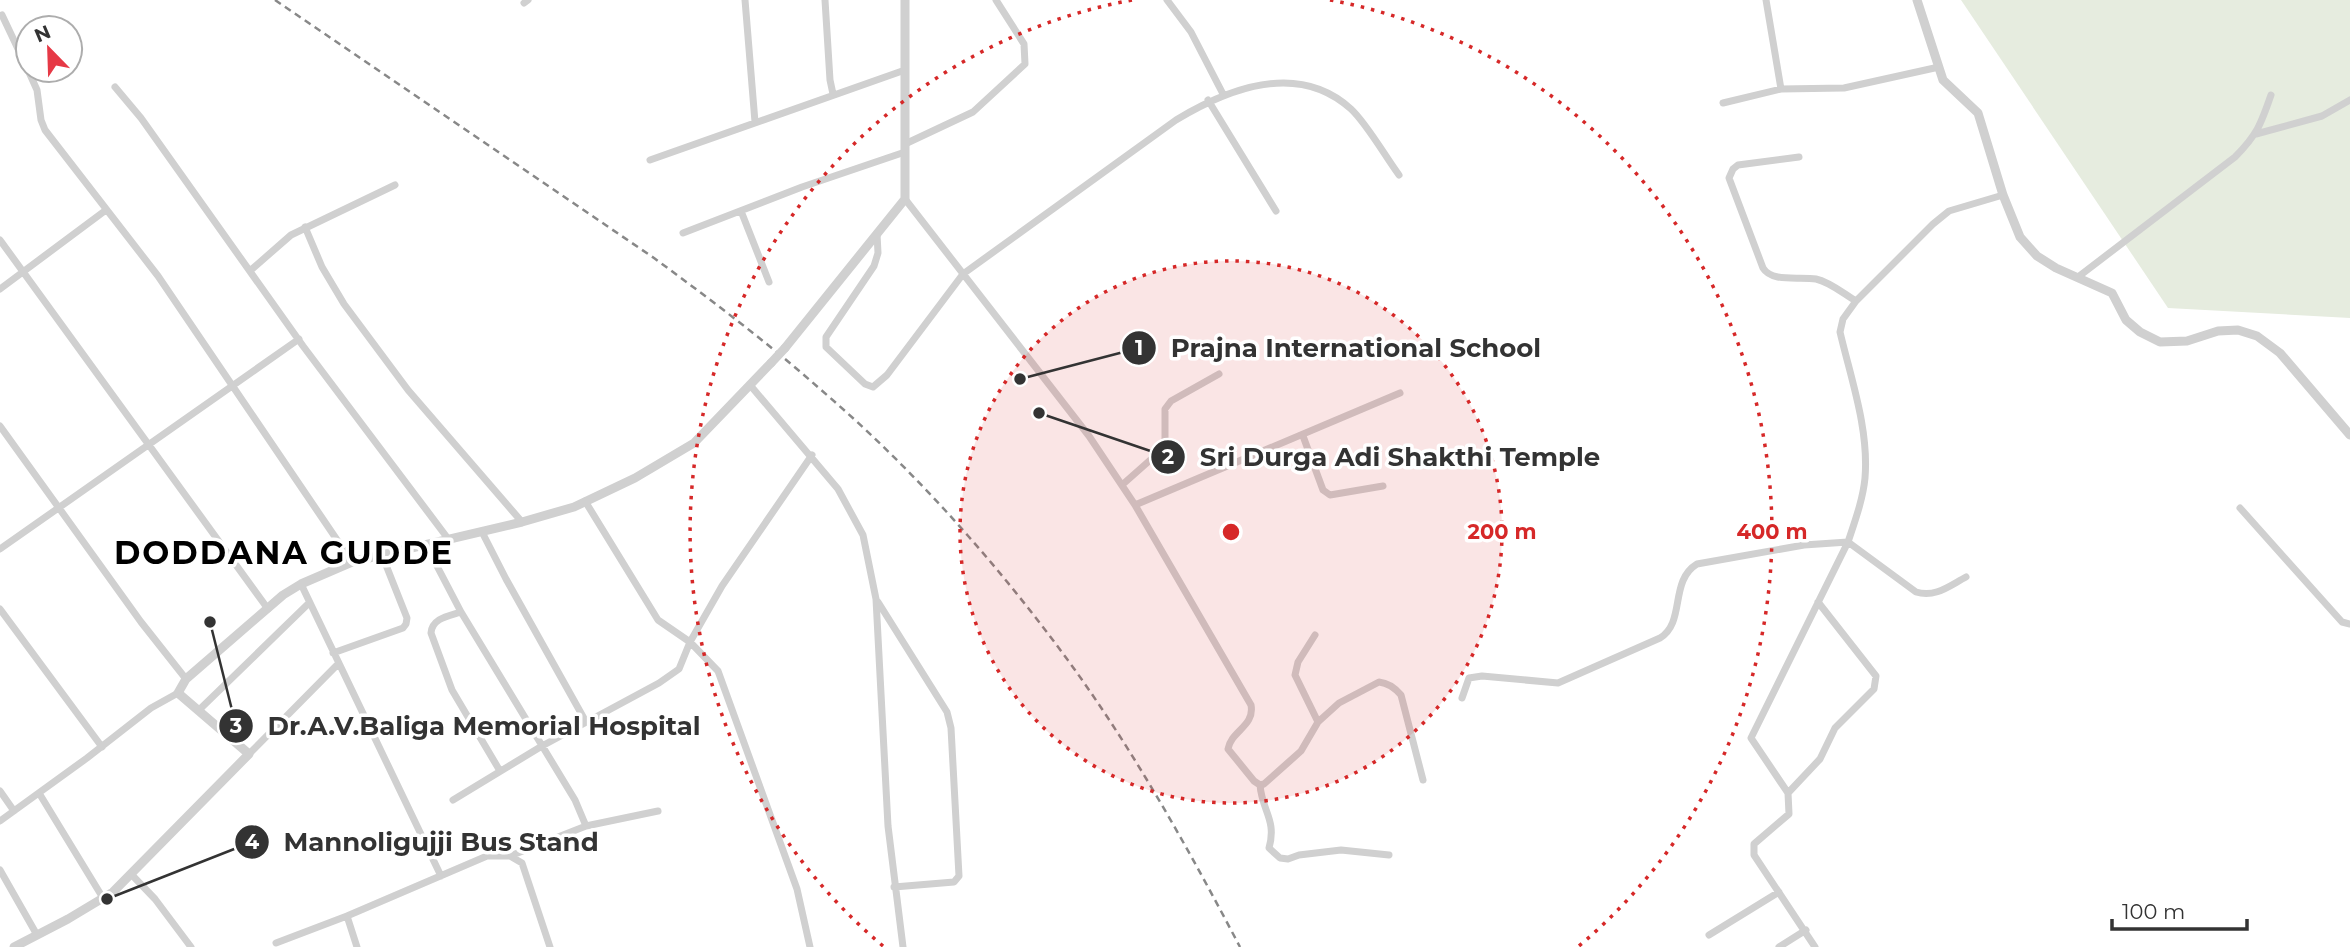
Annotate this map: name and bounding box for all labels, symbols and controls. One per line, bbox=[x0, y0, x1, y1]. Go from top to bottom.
north arrow bbox=[14, 14, 84, 84]
text: N bbox=[31, 20, 54, 47]
callout: Prajna International School bbox=[1122, 325, 1555, 372]
text: Prajna International School bbox=[1171, 332, 1541, 364]
text: 1 bbox=[1135, 335, 1143, 360]
callout: Sri Durga Adi Shakthi Temple bbox=[1151, 434, 1614, 481]
text: Sri Durga Adi Shakthi Temple bbox=[1200, 441, 1600, 473]
text: 2 bbox=[1162, 444, 1174, 469]
text: 200 m bbox=[1468, 519, 1536, 544]
text: 400 m bbox=[1737, 519, 1807, 544]
centre of rings bbox=[1219, 520, 1243, 544]
district label: DODDANA GUDDE bbox=[114, 533, 454, 572]
callout: Dr.A.V.Baliga Memorial Hospital bbox=[218, 702, 715, 749]
text: Dr.A.V.Baliga Memorial Hospital bbox=[267, 710, 701, 742]
text: 3 bbox=[229, 713, 242, 738]
callout: Mannoligujji Bus Stand bbox=[235, 818, 613, 865]
text: Mannoligujji Bus Stand bbox=[283, 826, 599, 858]
text: 4 bbox=[245, 829, 260, 854]
scale bar bbox=[2112, 888, 2247, 932]
text: 100 m bbox=[2122, 899, 2185, 924]

